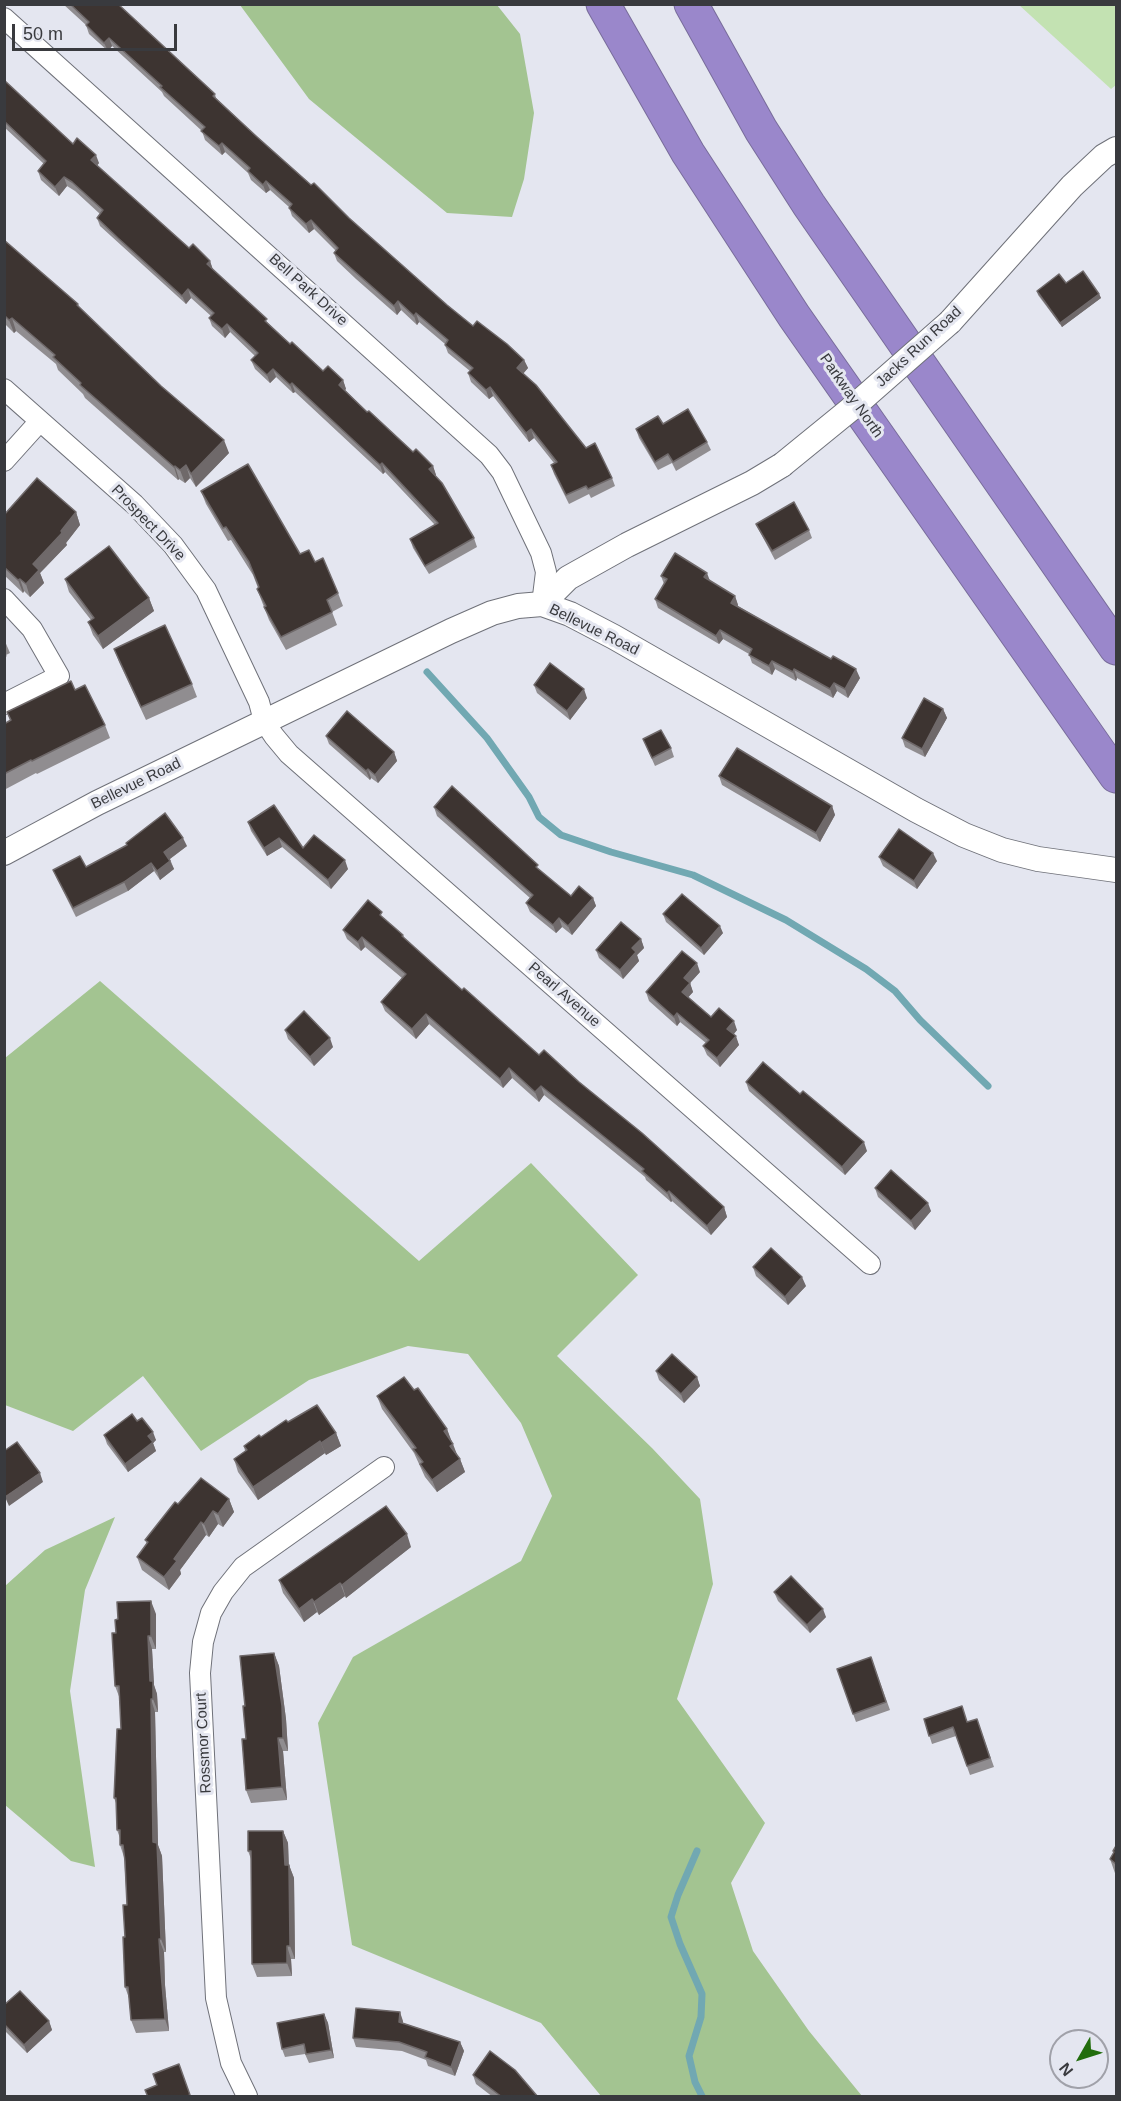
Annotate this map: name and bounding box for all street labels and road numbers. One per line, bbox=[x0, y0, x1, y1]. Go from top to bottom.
street label: Bell Park Drive bbox=[265, 250, 351, 330]
street label: Jacks Run Road bbox=[873, 303, 965, 391]
street label: Parkway North bbox=[815, 351, 887, 441]
street label: Prospect Drive bbox=[107, 481, 189, 565]
street label: Bellevue Road bbox=[546, 601, 642, 659]
street label: Bellevue Road bbox=[88, 755, 184, 813]
street label: Pearl Avenue bbox=[524, 959, 604, 1031]
street label: Rossmor Court bbox=[192, 1692, 216, 1794]

